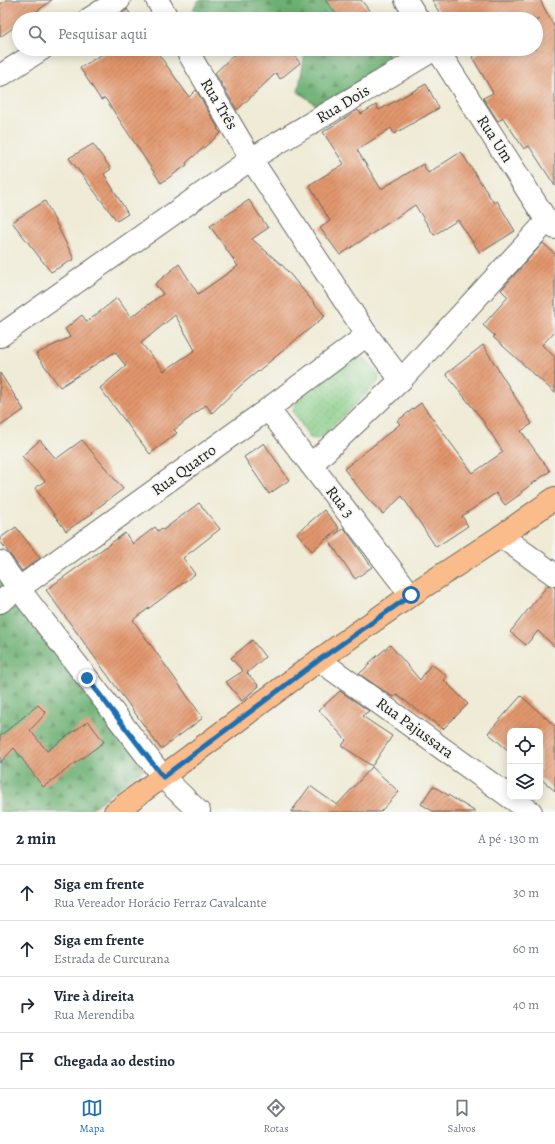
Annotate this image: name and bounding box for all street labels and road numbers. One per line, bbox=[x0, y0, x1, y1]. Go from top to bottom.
street label: Rua Três bbox=[195, 74, 243, 134]
street label: Rua Dois bbox=[312, 79, 374, 129]
street label: Rua Um bbox=[471, 111, 519, 167]
street label: Rua Quatro bbox=[147, 439, 221, 501]
street label: Rua 3 bbox=[320, 481, 360, 523]
street label: Rua Pajussara bbox=[372, 692, 459, 764]

